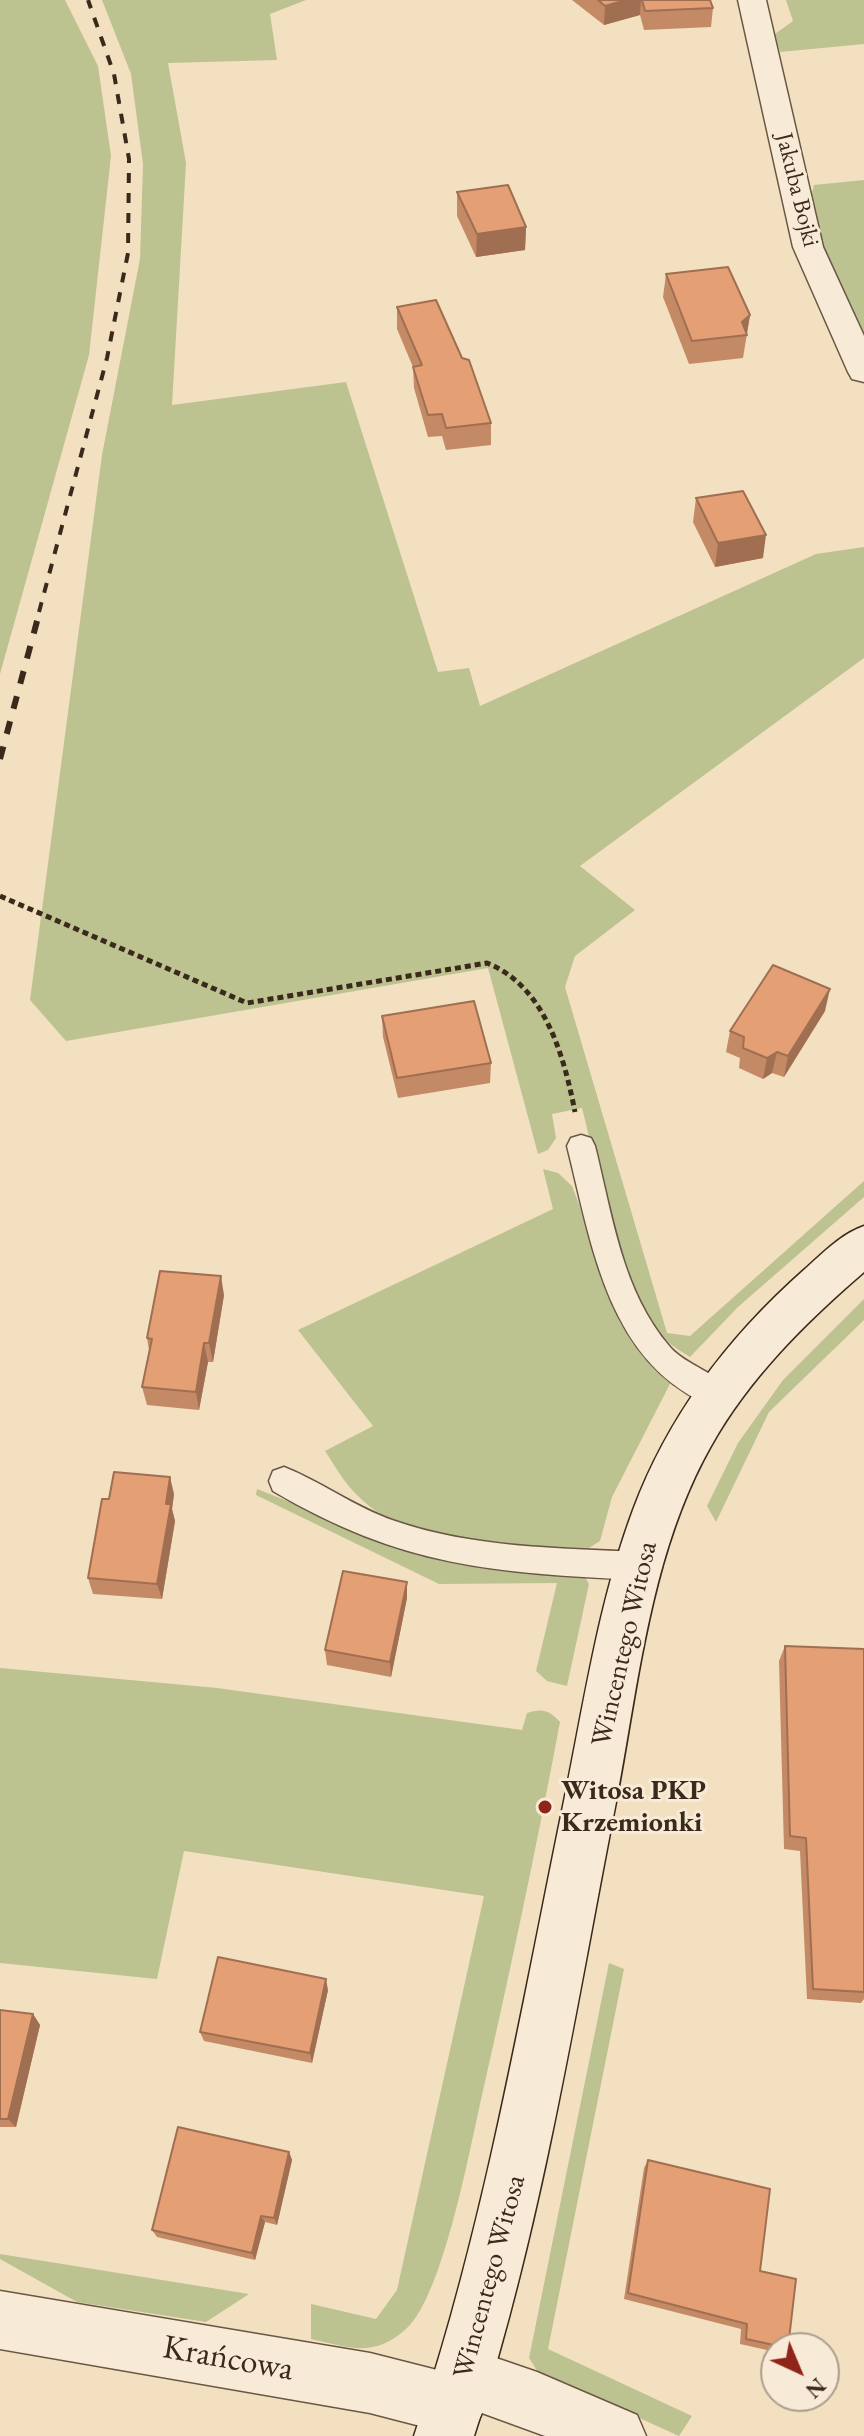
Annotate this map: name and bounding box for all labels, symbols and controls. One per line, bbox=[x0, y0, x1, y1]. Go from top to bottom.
street label: Jakuba Bojki bbox=[769, 130, 825, 250]
street label: Wincentego Witosa bbox=[585, 1538, 665, 1750]
place label: Witosa PKP Krzemionki bbox=[561, 1774, 706, 1840]
marker: Witosa PKP Krzemionki bbox=[536, 1798, 554, 1816]
street label: Wincentego Witosa bbox=[447, 2172, 533, 2382]
street label: Krańcowa bbox=[160, 2327, 296, 2391]
north arrow bbox=[760, 2332, 840, 2412]
text: N bbox=[799, 2372, 832, 2405]

